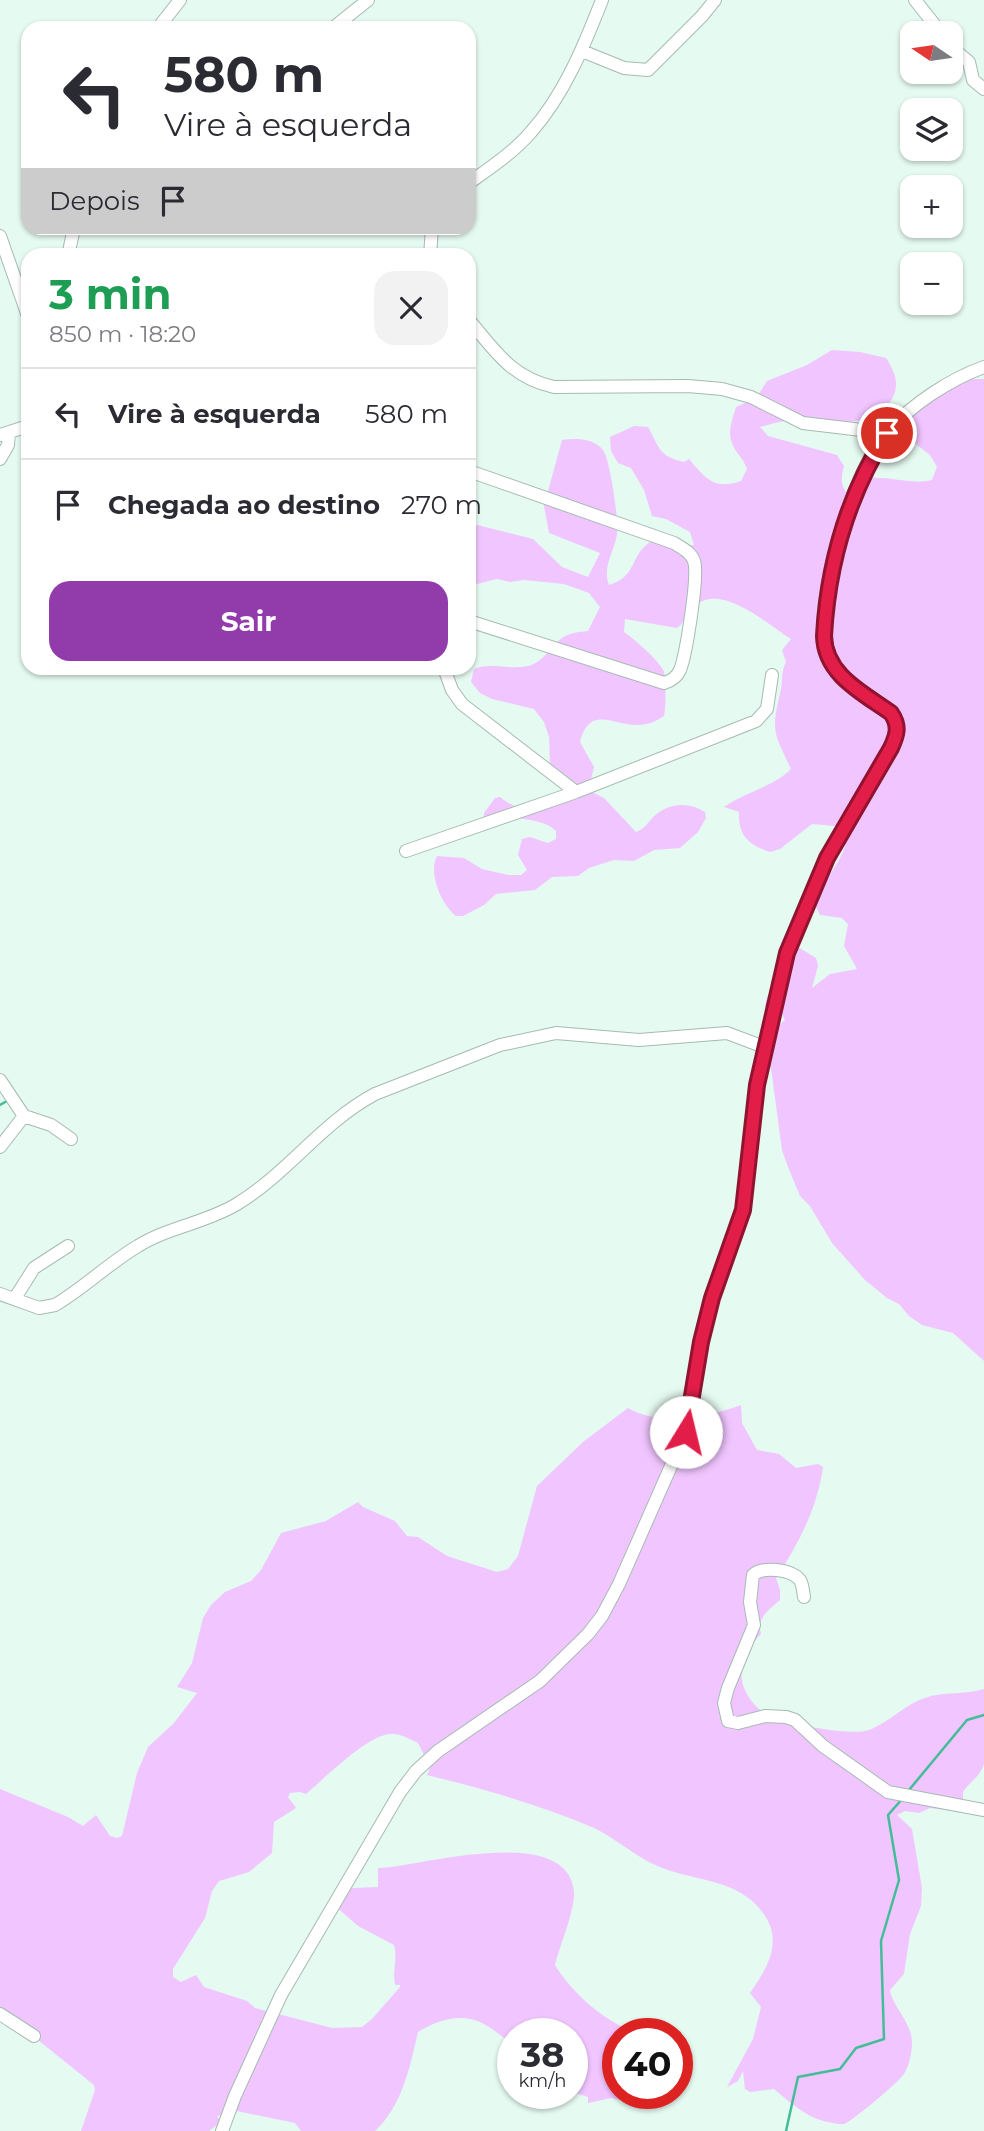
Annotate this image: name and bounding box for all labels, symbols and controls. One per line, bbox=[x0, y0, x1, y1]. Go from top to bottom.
north arrow bbox=[900, 21, 962, 84]
map controls bbox=[900, 21, 963, 315]
text: 580 m bbox=[164, 45, 324, 104]
icon: left bbox=[49, 49, 140, 140]
button: layers bbox=[900, 98, 963, 161]
text: Vire à esquerda bbox=[164, 105, 412, 144]
button: + bbox=[900, 175, 963, 238]
icon: arrive bbox=[154, 182, 192, 220]
text: Depois bbox=[49, 185, 140, 217]
button: − bbox=[900, 252, 963, 315]
text: 3 min bbox=[49, 268, 171, 320]
button: close bbox=[374, 271, 448, 345]
text: 850 m · 18:20 bbox=[49, 320, 196, 348]
icon: left bbox=[49, 395, 87, 433]
text: Vire à esquerda bbox=[108, 398, 321, 430]
text: 580 m bbox=[365, 398, 448, 430]
pin bbox=[857, 403, 917, 463]
icon: arrive bbox=[868, 414, 906, 452]
icon: arrive bbox=[49, 486, 87, 524]
text: Chegada ao destino bbox=[108, 489, 380, 521]
text: 270 m bbox=[401, 489, 482, 521]
button: Sair bbox=[49, 581, 448, 661]
position arrow bbox=[649, 1395, 723, 1469]
speed limit sign: 40 bbox=[602, 2018, 693, 2109]
text: 38 bbox=[521, 2033, 564, 2076]
text: km/h bbox=[518, 2070, 567, 2092]

